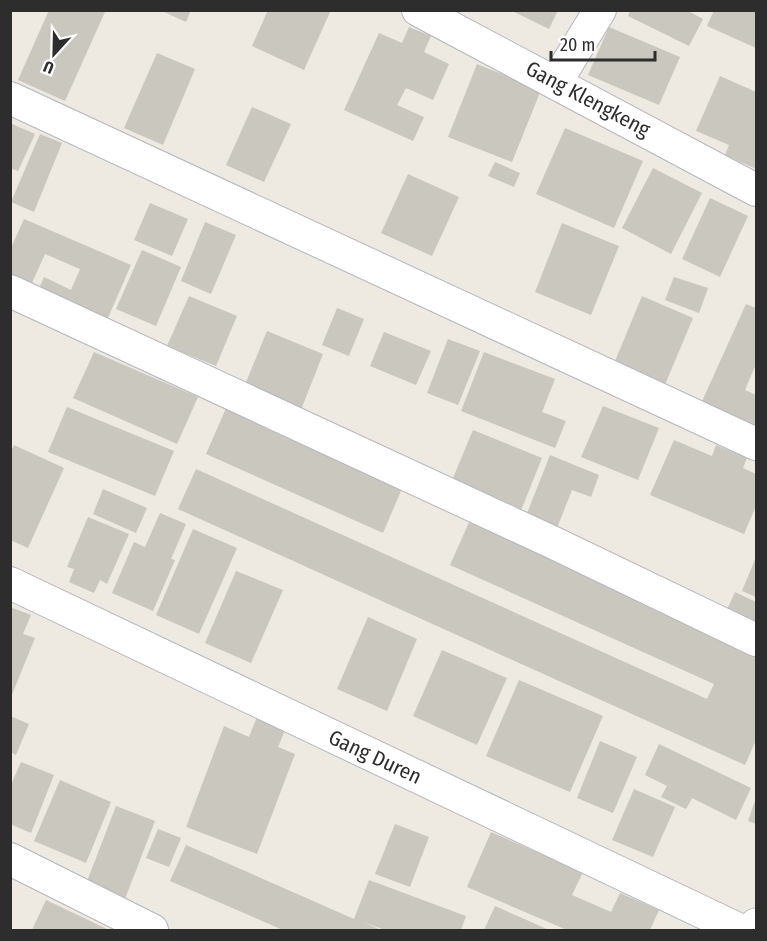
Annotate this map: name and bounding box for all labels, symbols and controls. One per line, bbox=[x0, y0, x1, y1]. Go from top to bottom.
north arrow bbox=[24, 24, 84, 84]
scale bar bbox=[551, 24, 654, 62]
text: 20 m bbox=[560, 34, 595, 56]
street label: Gang Klengkeng bbox=[521, 55, 655, 143]
text: U bbox=[41, 57, 56, 78]
street label: Gang Duren bbox=[324, 724, 426, 790]

